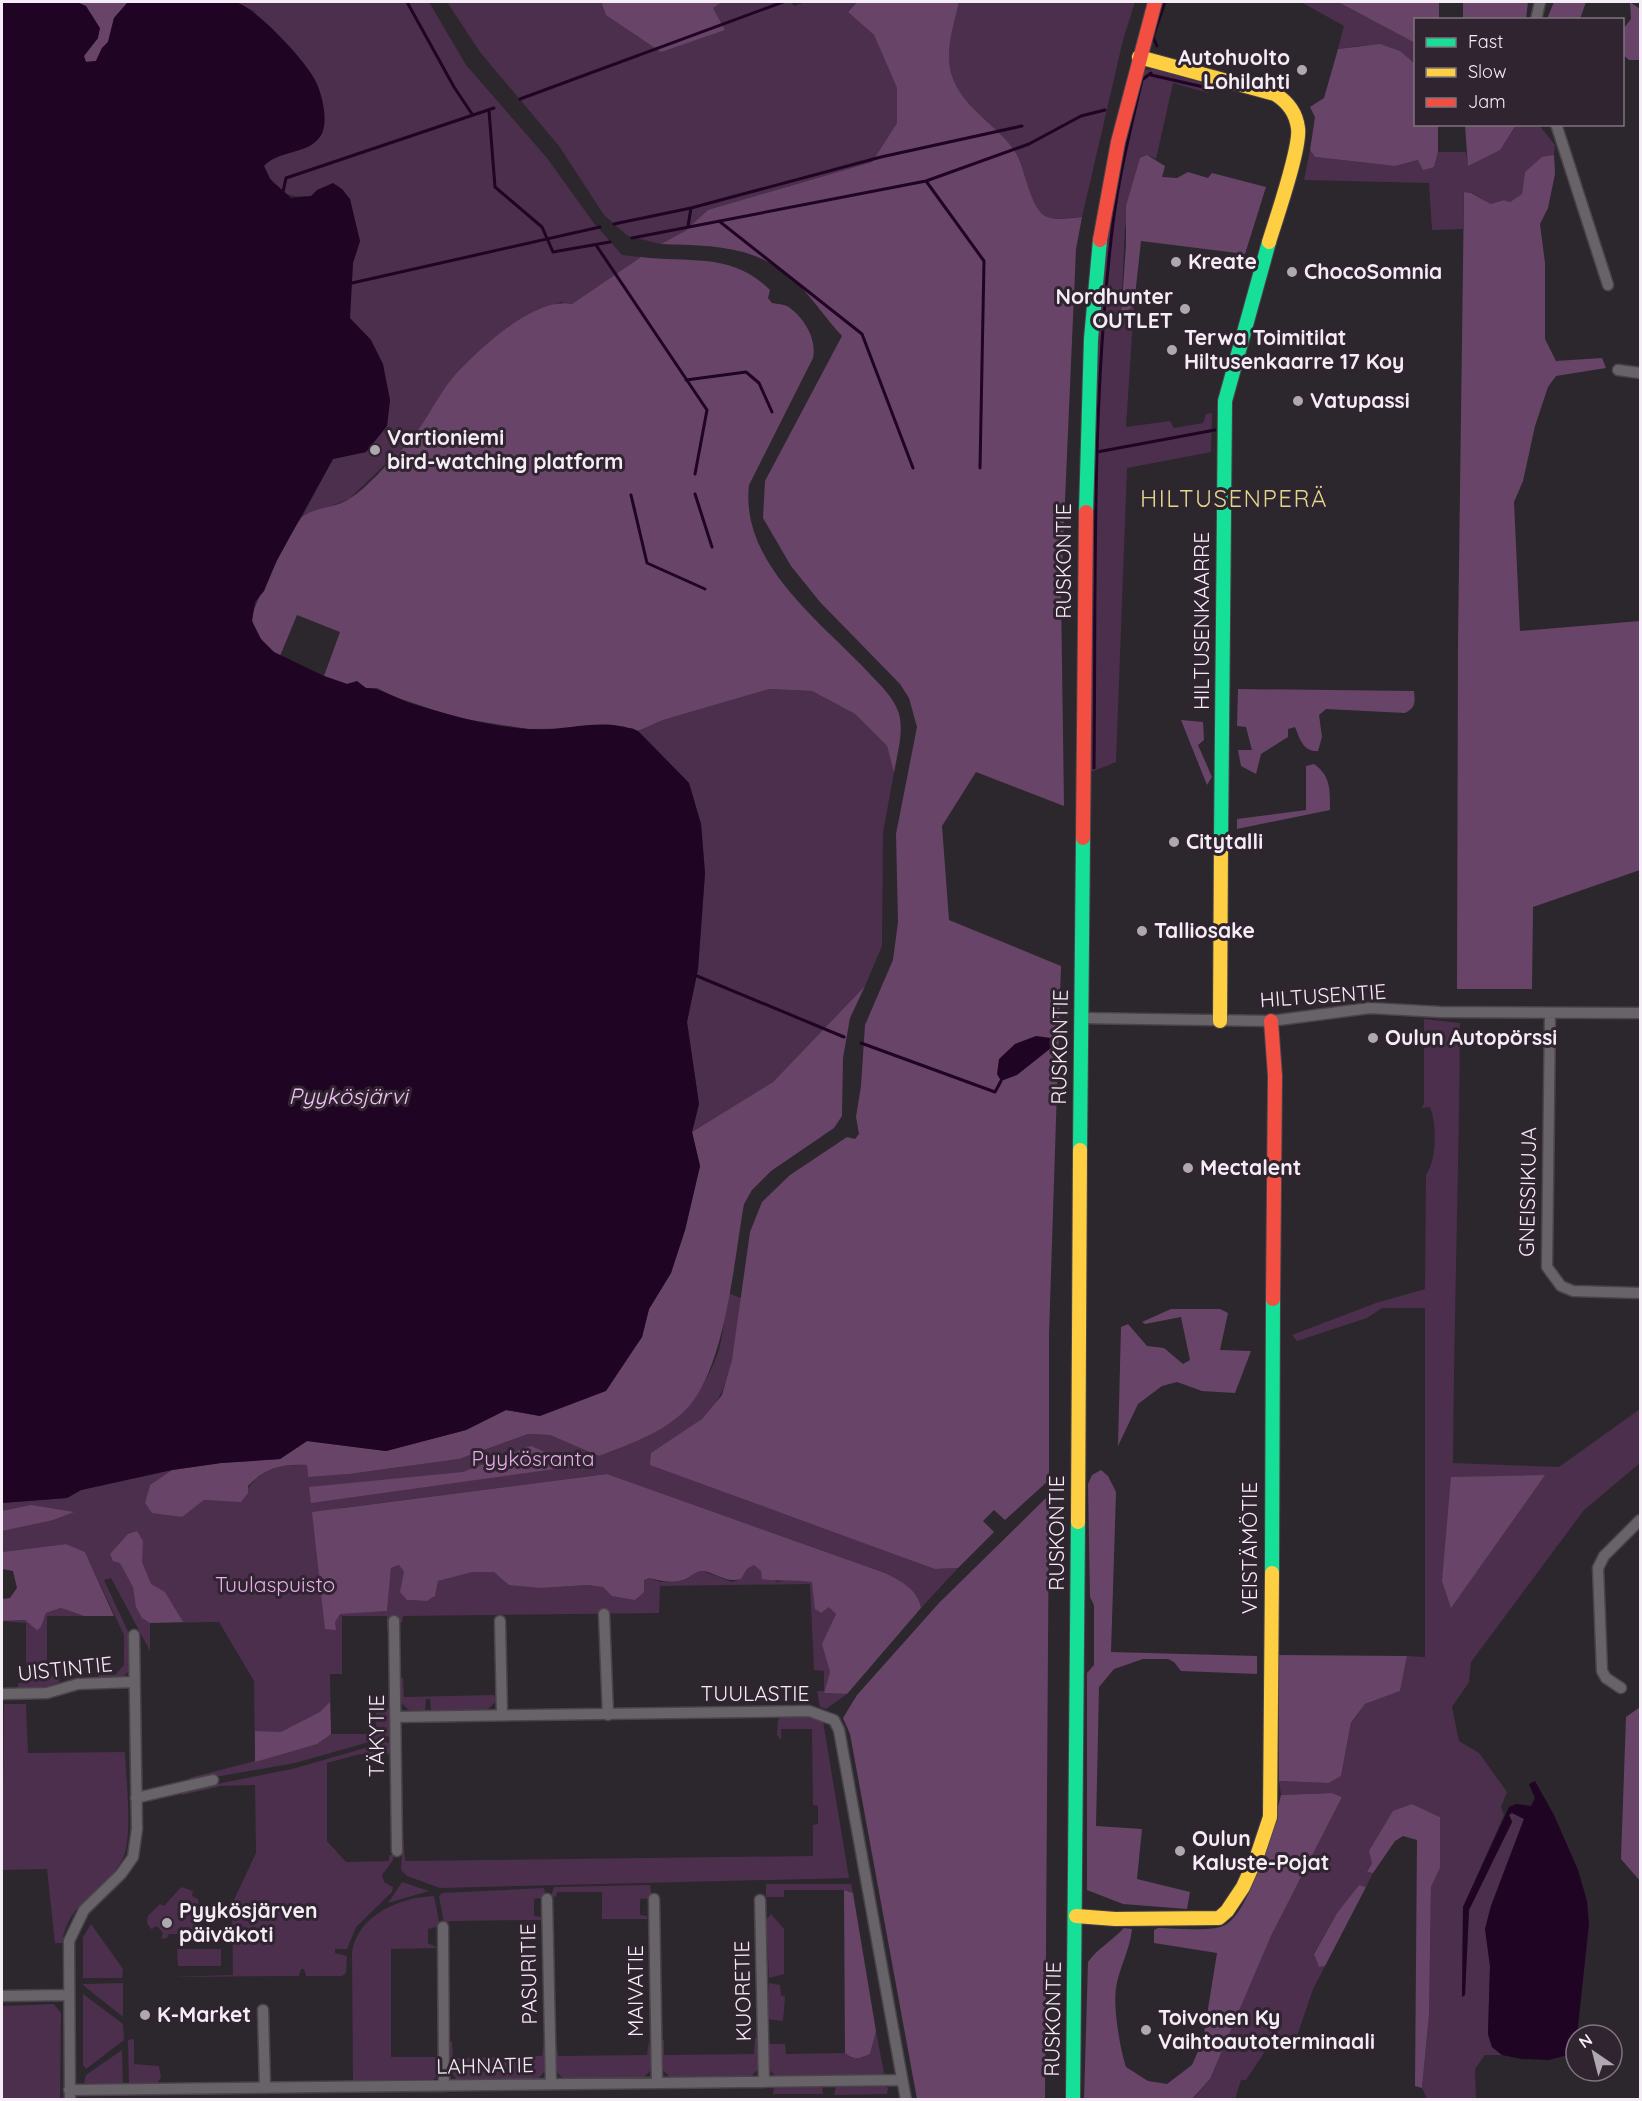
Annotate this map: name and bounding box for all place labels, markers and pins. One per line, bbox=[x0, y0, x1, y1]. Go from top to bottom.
place label: Autohuolto Lohilahti bbox=[1178, 44, 1290, 94]
marker: Autohuolto Lohilahti bbox=[1295, 63, 1309, 77]
place label: Kreate bbox=[1188, 248, 1257, 274]
marker: Kreate bbox=[1169, 255, 1183, 269]
place label: ChocoSomnia bbox=[1304, 258, 1442, 284]
marker: ChocoSomnia bbox=[1285, 265, 1299, 279]
place label: Nordhunter OUTLET bbox=[1055, 283, 1173, 333]
marker: Nordhunter OUTLET bbox=[1178, 302, 1192, 316]
place label: Terwa Toimitilat Hiltusenkaarre 17 Koy bbox=[1184, 324, 1404, 374]
marker: Terwa Toimitilat Hiltusenkaarre 17 Koy bbox=[1165, 343, 1179, 357]
place label: Vatupassi bbox=[1310, 387, 1410, 413]
marker: Vatupassi bbox=[1291, 394, 1305, 408]
place label: Vartioniemi bird-watching platform bbox=[387, 424, 623, 474]
marker: Vartioniemi bird-watching platform bbox=[368, 443, 382, 457]
place label: Citytalli bbox=[1186, 828, 1263, 854]
marker: Citytalli bbox=[1167, 835, 1181, 849]
place label: Talliosake bbox=[1154, 917, 1255, 943]
marker: Talliosake bbox=[1135, 924, 1149, 938]
place label: Oulun Autopörssi bbox=[1385, 1024, 1557, 1050]
marker: Oulun Autopörssi bbox=[1366, 1031, 1380, 1045]
place label: Mectalent bbox=[1200, 1154, 1301, 1180]
marker: Mectalent bbox=[1181, 1161, 1195, 1175]
place label: Oulun Kaluste-Pojat bbox=[1192, 1825, 1329, 1875]
marker: Oulun Kaluste-Pojat bbox=[1173, 1844, 1187, 1858]
place label: Pyykösjärven päiväkoti bbox=[179, 1897, 317, 1947]
marker: Pyykösjärven päiväkoti bbox=[160, 1916, 174, 1930]
place label: K-Market bbox=[157, 2001, 251, 2027]
place label: Toivonen Ky Vaihtoautoterminaali bbox=[1158, 2004, 1375, 2054]
marker: K-Market bbox=[138, 2008, 152, 2022]
marker: Toivonen Ky Vaihtoautoterminaali bbox=[1139, 2023, 1153, 2037]

